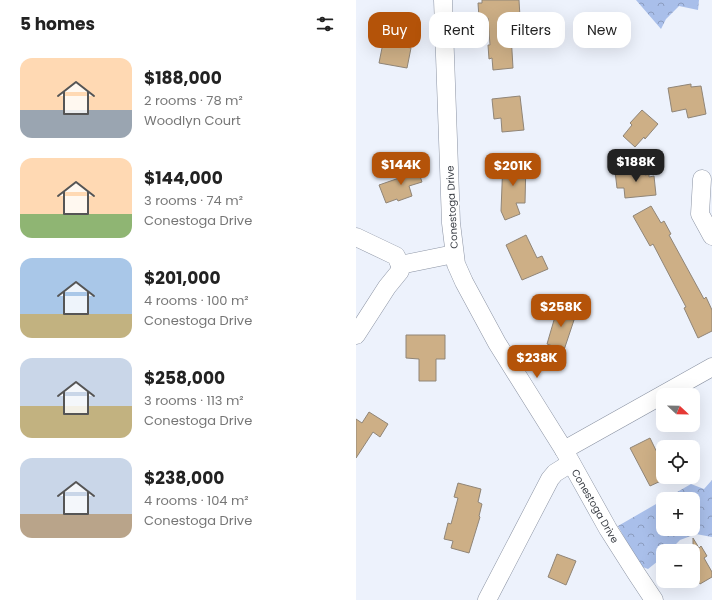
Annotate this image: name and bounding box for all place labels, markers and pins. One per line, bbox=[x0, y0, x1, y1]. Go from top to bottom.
pin: $188K bbox=[608, 149, 664, 183]
pin: $144K bbox=[373, 152, 429, 186]
pin: $201K bbox=[485, 153, 541, 187]
pin: $258K bbox=[533, 294, 589, 328]
pin: $238K bbox=[509, 345, 565, 379]

